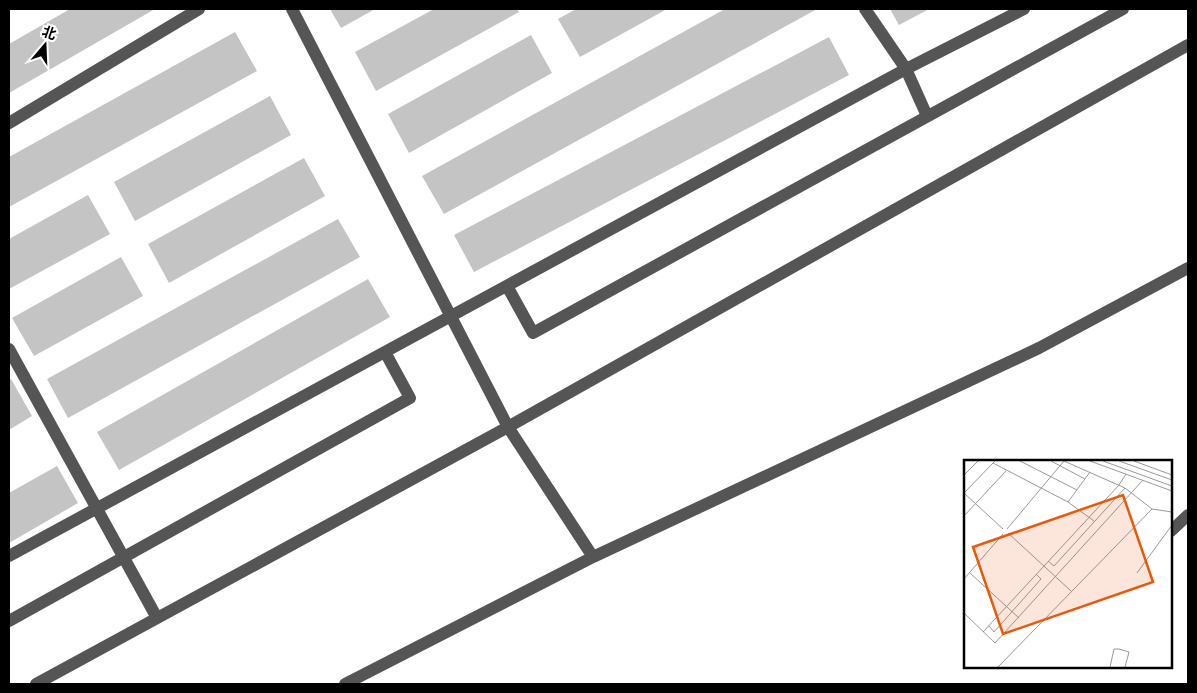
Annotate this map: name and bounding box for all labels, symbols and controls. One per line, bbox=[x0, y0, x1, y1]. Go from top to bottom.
north arrow bbox=[20, 20, 70, 70]
text: 北 bbox=[40, 22, 59, 43]
inset map bbox=[964, 460, 1172, 668]

